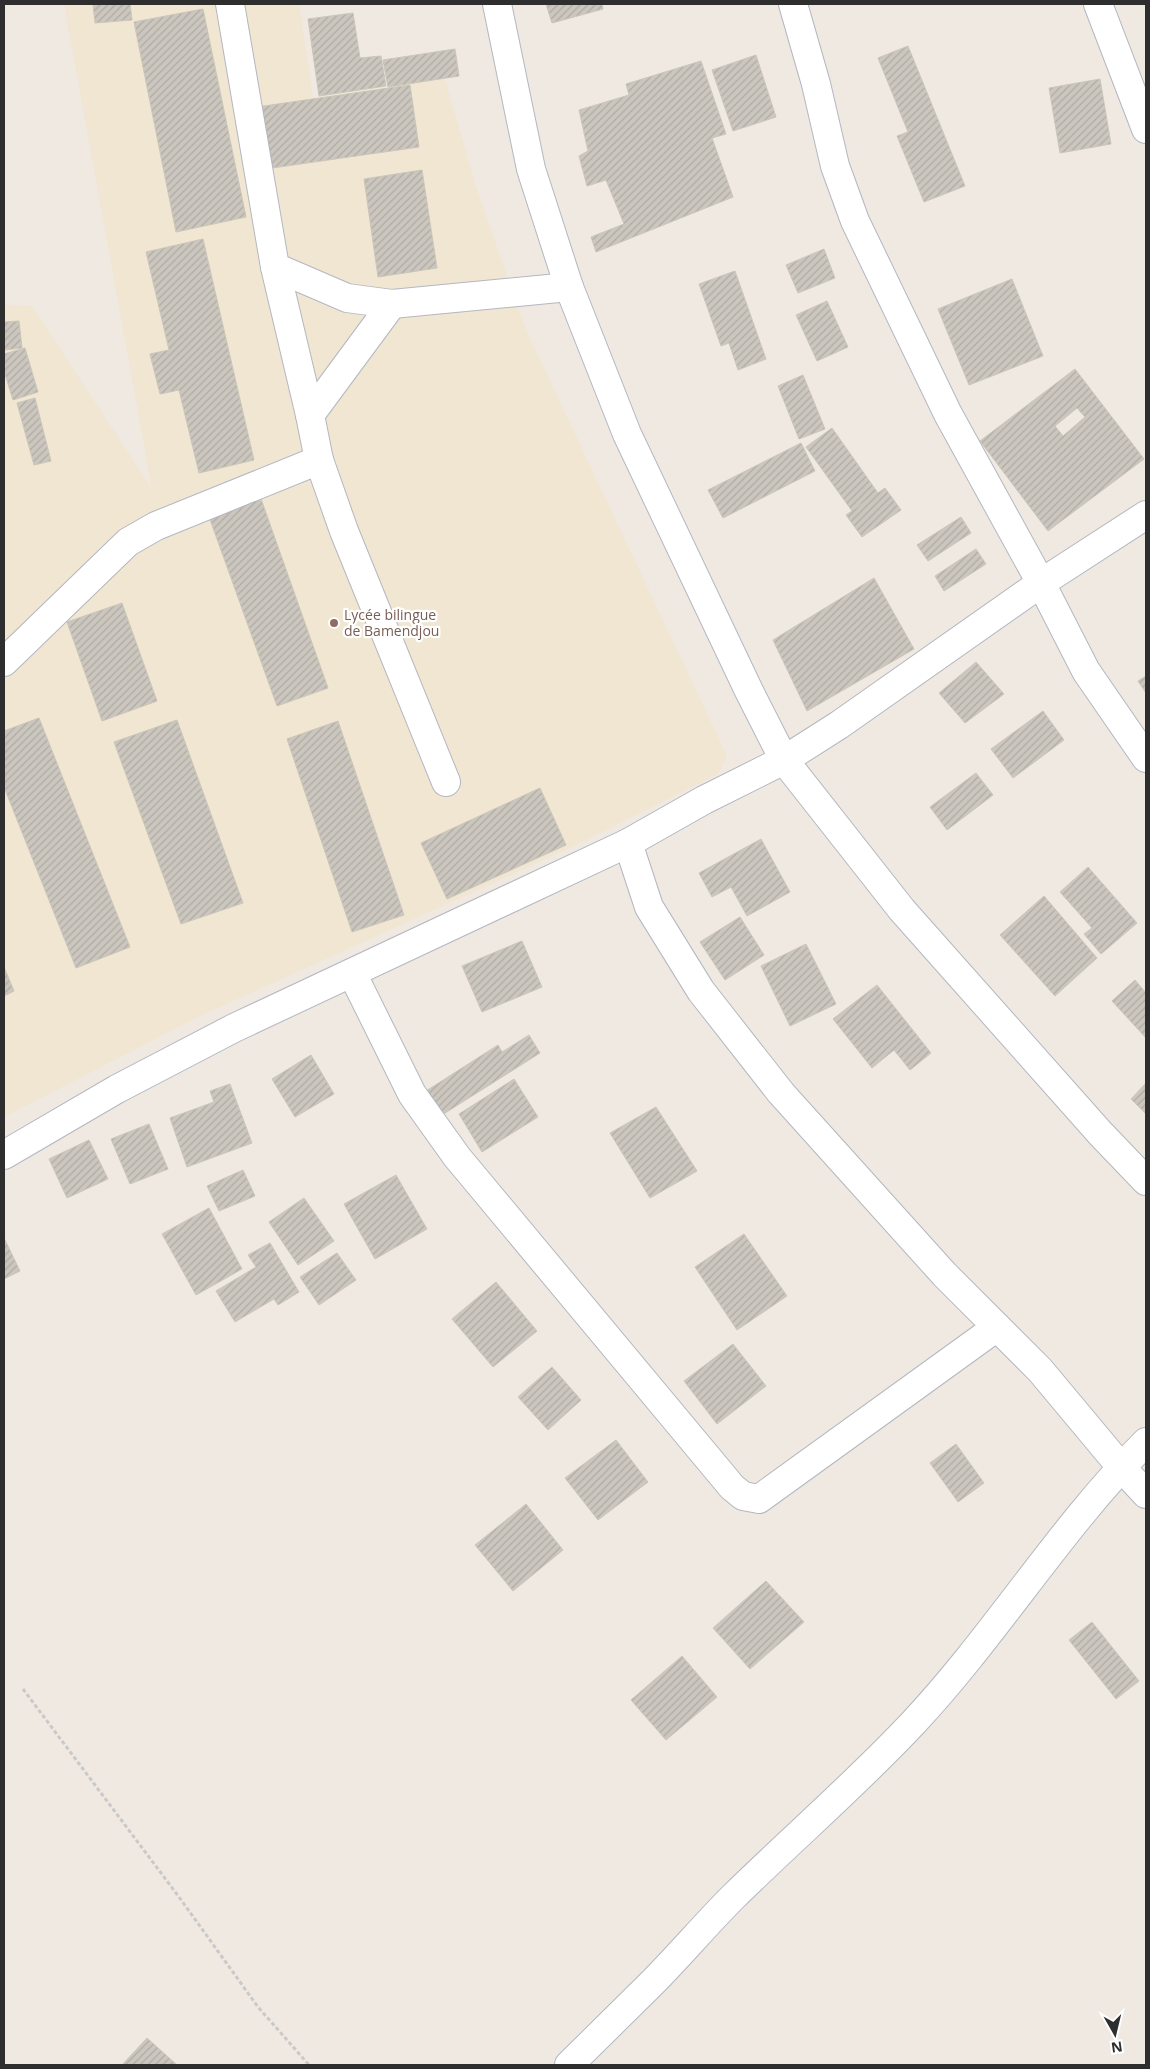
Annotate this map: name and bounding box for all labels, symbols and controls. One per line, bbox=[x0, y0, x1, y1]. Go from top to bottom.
place label: Lycée bilingue de Bamendjou bbox=[344, 605, 439, 640]
marker: Lycée bilingue de Bamendjou bbox=[328, 617, 340, 629]
north arrow bbox=[1090, 2009, 1140, 2059]
text: N bbox=[1110, 2037, 1124, 2058]

